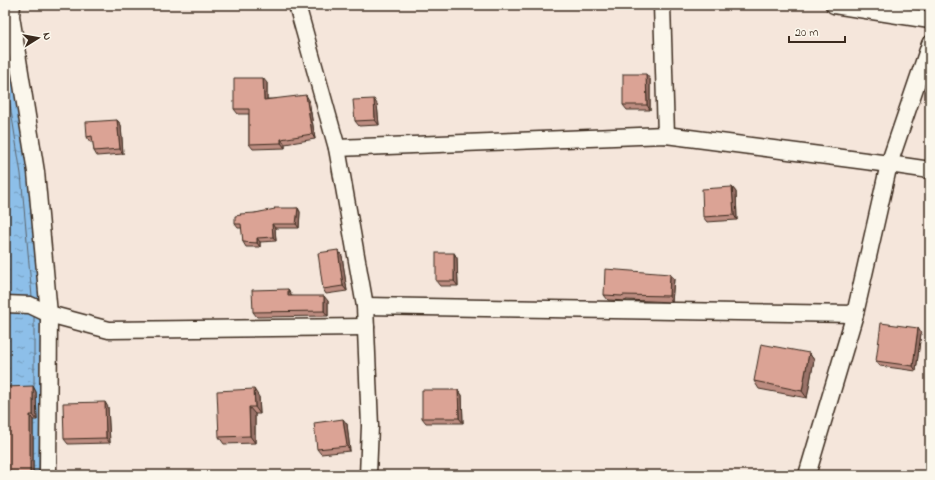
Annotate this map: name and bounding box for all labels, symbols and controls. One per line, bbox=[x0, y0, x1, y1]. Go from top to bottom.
north arrow bbox=[18, 18, 58, 58]
scale bar bbox=[789, 18, 845, 44]
text: 20 m bbox=[795, 24, 818, 42]
text: N bbox=[38, 31, 55, 41]

